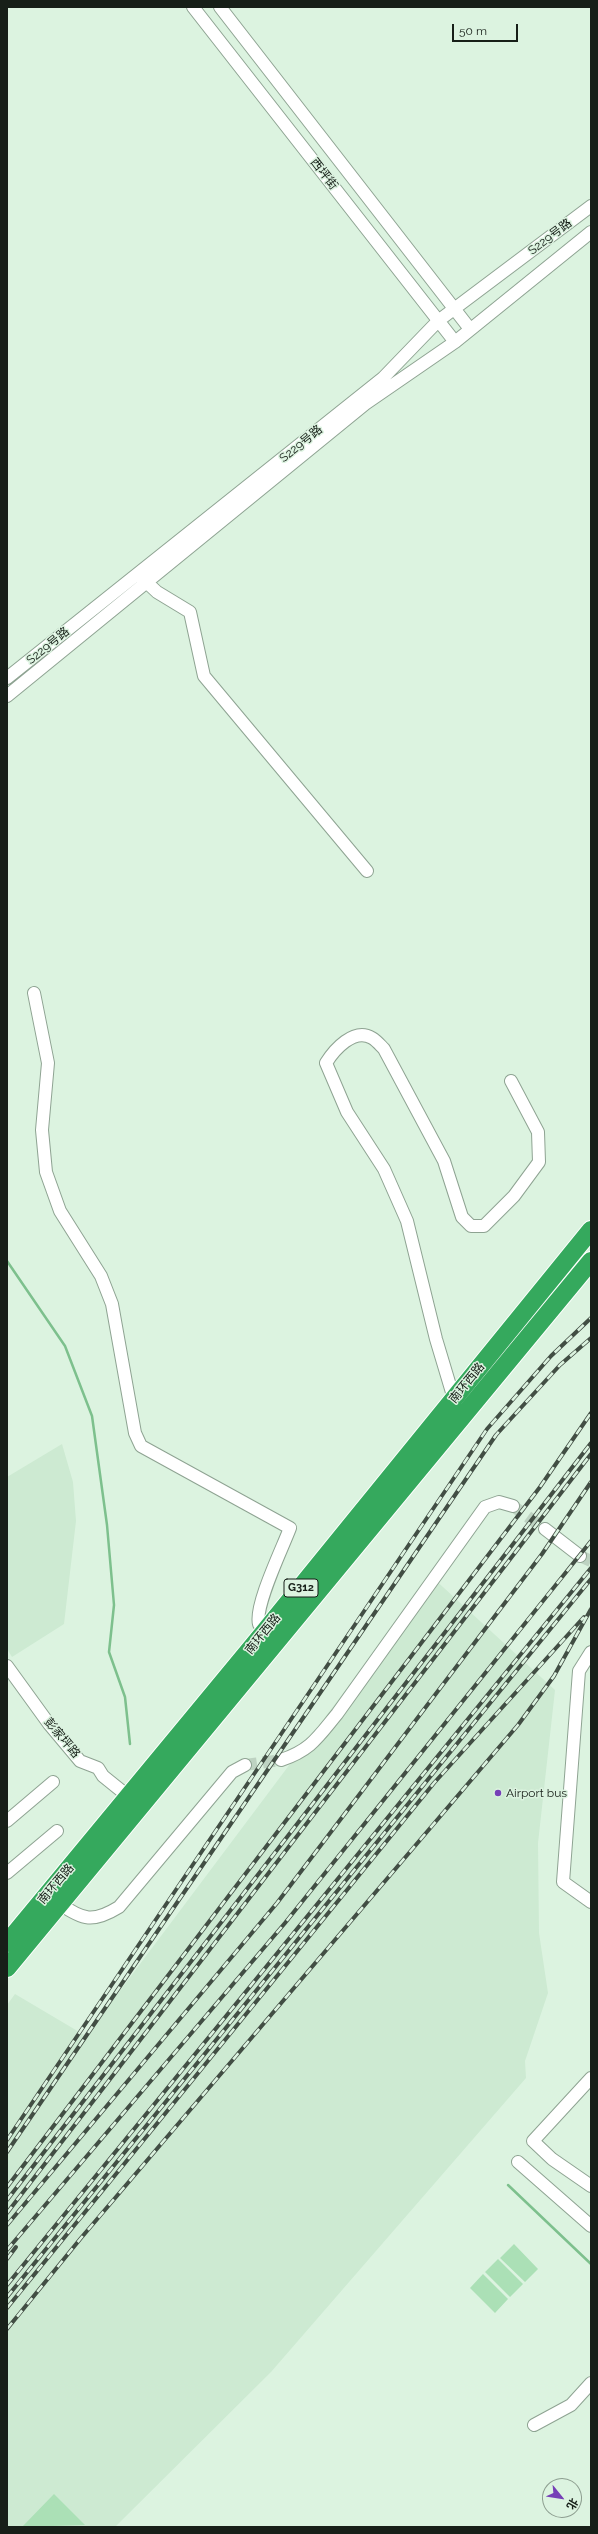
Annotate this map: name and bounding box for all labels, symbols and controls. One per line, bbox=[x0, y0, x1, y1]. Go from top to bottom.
scale bar bbox=[454, 16, 520, 42]
text: 50 m bbox=[459, 24, 487, 38]
street label: 西坪街 bbox=[307, 155, 341, 193]
street label: S229号路 bbox=[525, 216, 575, 258]
street label: S229号路 bbox=[277, 422, 325, 466]
street label: S229号路 bbox=[24, 624, 72, 668]
street label: 南环西路 bbox=[446, 1360, 488, 1406]
road number: G312 bbox=[284, 1579, 318, 1597]
street label: 南环西路 bbox=[242, 1611, 284, 1657]
street label: 彭家坪路 bbox=[41, 1715, 83, 1761]
place label: Airport bus bbox=[506, 1786, 567, 1800]
marker: Airport bus bbox=[493, 1788, 503, 1798]
street label: 南环西路 bbox=[35, 1861, 77, 1907]
north arrow bbox=[542, 2478, 582, 2518]
text: 北 bbox=[564, 2496, 580, 2512]

